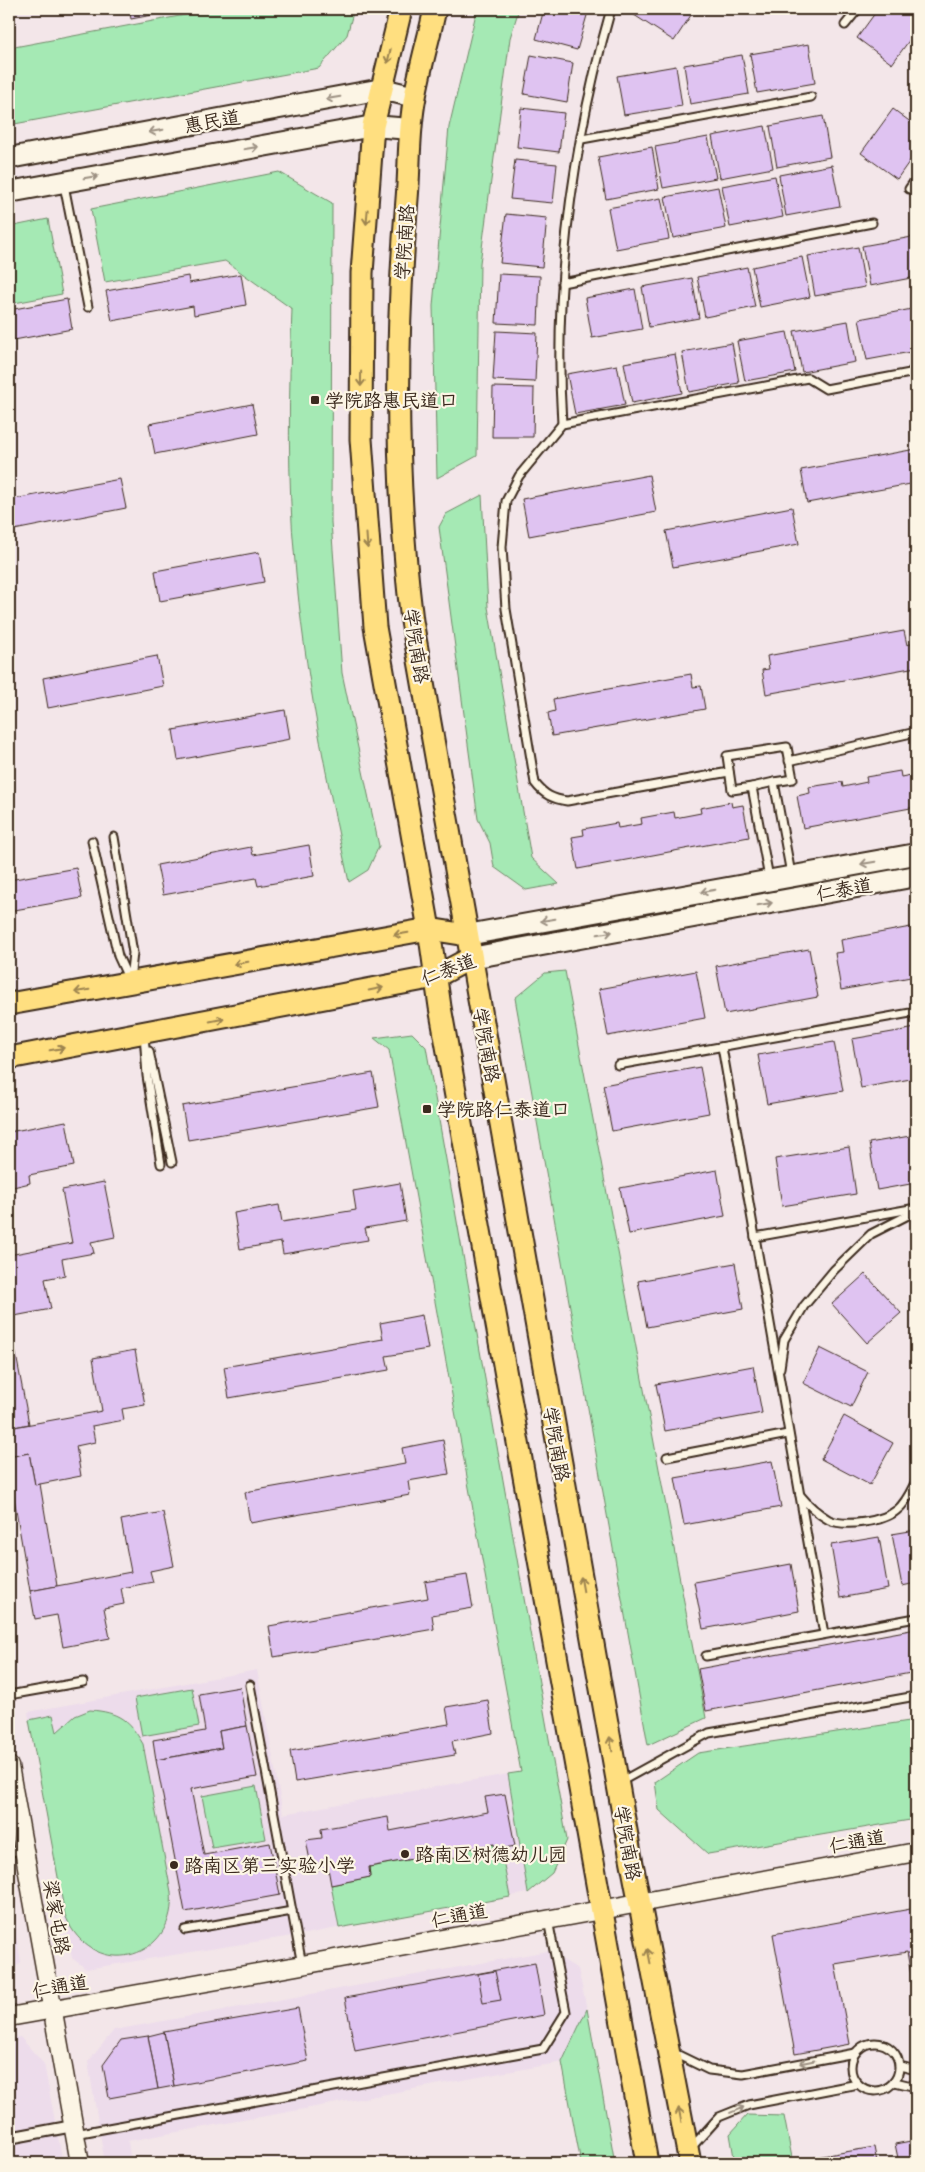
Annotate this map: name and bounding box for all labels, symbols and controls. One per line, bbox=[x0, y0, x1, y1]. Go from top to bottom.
one-way arrow bbox=[384, 48, 393, 64]
one-way arrow bbox=[325, 94, 341, 104]
street label: 惠民道 bbox=[182, 103, 242, 139]
one-way arrow bbox=[148, 127, 164, 136]
one-way arrow bbox=[243, 143, 259, 152]
one-way arrow bbox=[83, 172, 99, 181]
street label: 学院南路 bbox=[388, 203, 420, 281]
one-way arrow bbox=[362, 208, 372, 224]
one-way arrow bbox=[356, 370, 366, 387]
place label: 学院路惠民道口 bbox=[325, 387, 458, 413]
marker: 学院路惠民道口 bbox=[309, 394, 321, 406]
one-way arrow bbox=[363, 533, 372, 549]
street label: 学院南路 bbox=[398, 606, 436, 686]
one-way arrow bbox=[861, 858, 877, 868]
street label: 仁泰道 bbox=[814, 871, 874, 907]
one-way arrow bbox=[701, 887, 717, 897]
one-way arrow bbox=[757, 898, 773, 908]
one-way arrow bbox=[541, 916, 557, 926]
one-way arrow bbox=[597, 928, 613, 938]
one-way arrow bbox=[394, 929, 410, 939]
street label: 仁泰道 bbox=[417, 947, 479, 991]
one-way arrow bbox=[234, 958, 250, 968]
one-way arrow bbox=[368, 983, 384, 993]
one-way arrow bbox=[74, 987, 90, 997]
street label: 学院南路 bbox=[468, 1005, 506, 1085]
one-way arrow bbox=[208, 1014, 224, 1024]
one-way arrow bbox=[48, 1044, 64, 1054]
place label: 学院路仁泰道口 bbox=[437, 1096, 570, 1122]
marker: 学院路仁泰道口 bbox=[421, 1103, 433, 1115]
street label: 学院南路 bbox=[538, 1404, 576, 1484]
one-way arrow bbox=[577, 1577, 587, 1593]
one-way arrow bbox=[605, 1737, 615, 1753]
street label: 学院南路 bbox=[609, 1803, 647, 1883]
street label: 仁通道 bbox=[827, 1823, 887, 1859]
place label: 路南区树德幼儿园 bbox=[415, 1841, 567, 1867]
marker: 路南区树德幼儿园 bbox=[399, 1848, 411, 1860]
place label: 路南区第三实验小学 bbox=[184, 1852, 355, 1878]
marker: 路南区第三实验小学 bbox=[168, 1859, 180, 1871]
street label: 梁家屯路 bbox=[38, 1877, 76, 1957]
street label: 仁通道 bbox=[429, 1897, 489, 1933]
one-way arrow bbox=[644, 1948, 654, 1964]
street label: 仁通道 bbox=[30, 1968, 90, 2004]
one-way arrow bbox=[800, 2058, 816, 2068]
one-way arrow bbox=[729, 2104, 744, 2114]
one-way arrow bbox=[675, 2108, 684, 2124]

